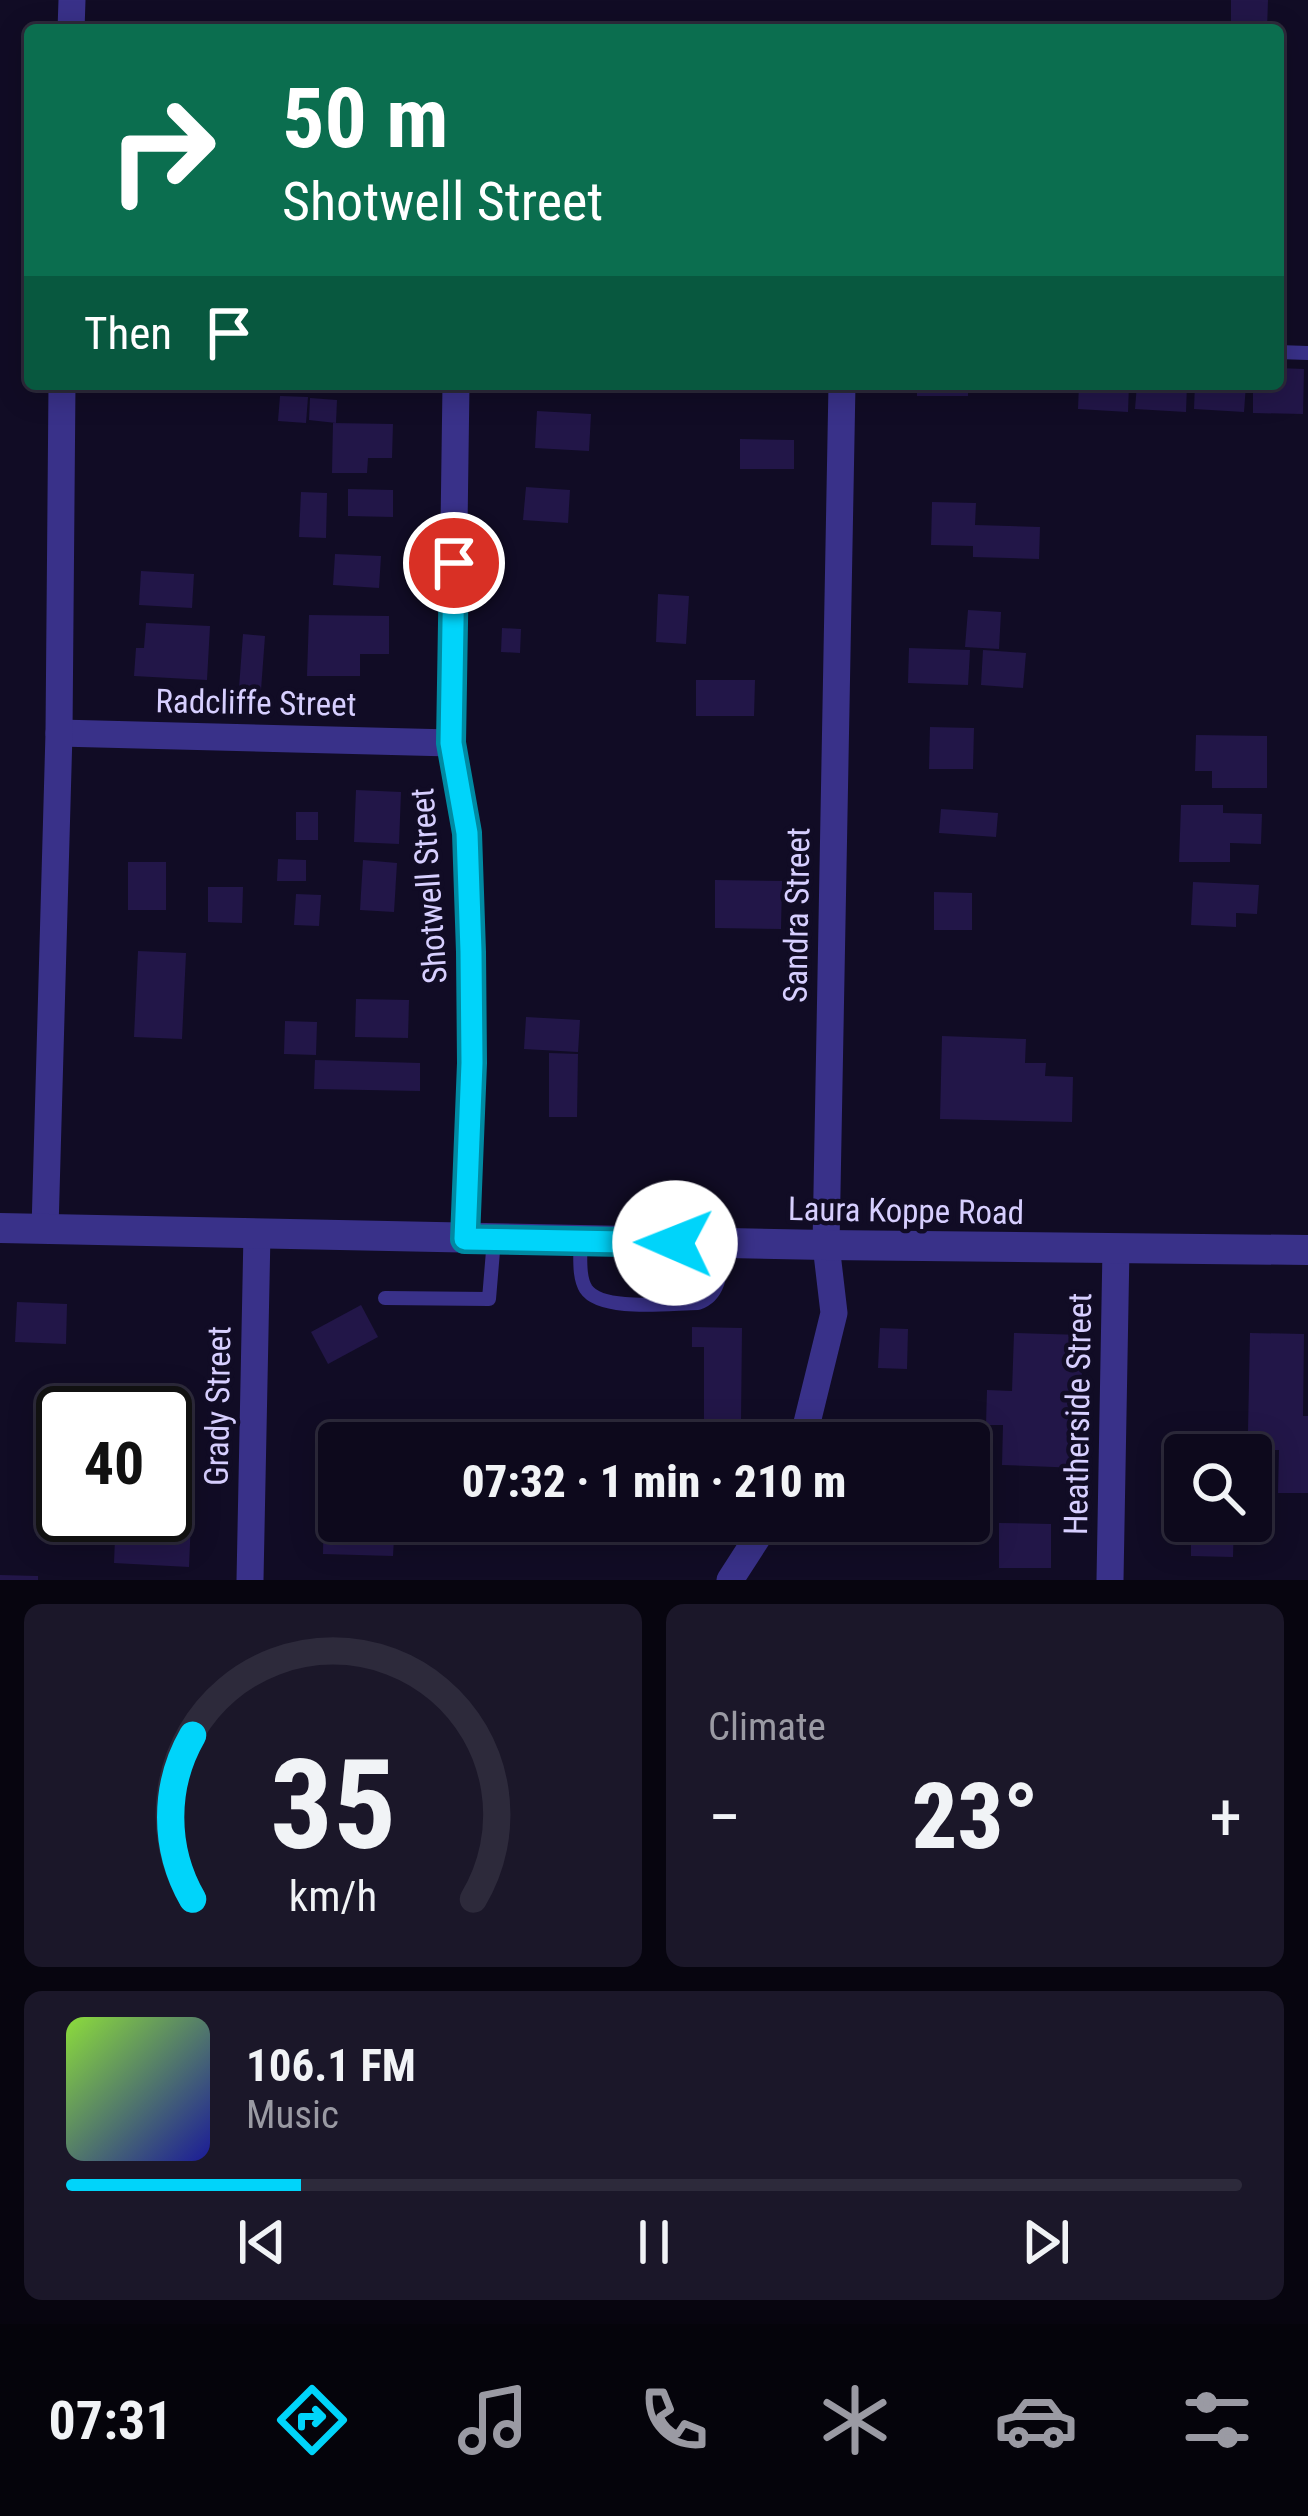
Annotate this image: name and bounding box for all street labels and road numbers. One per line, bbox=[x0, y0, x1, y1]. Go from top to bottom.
street label: Radcliffe Street bbox=[155, 681, 357, 724]
street label: Shotwell Street bbox=[402, 787, 455, 985]
street label: Sandra Street bbox=[775, 827, 818, 1003]
street label: Laura Koppe Road bbox=[788, 1189, 1024, 1232]
street label: Heatherside Street bbox=[1056, 1293, 1099, 1535]
street label: Grady Street bbox=[197, 1326, 238, 1486]

